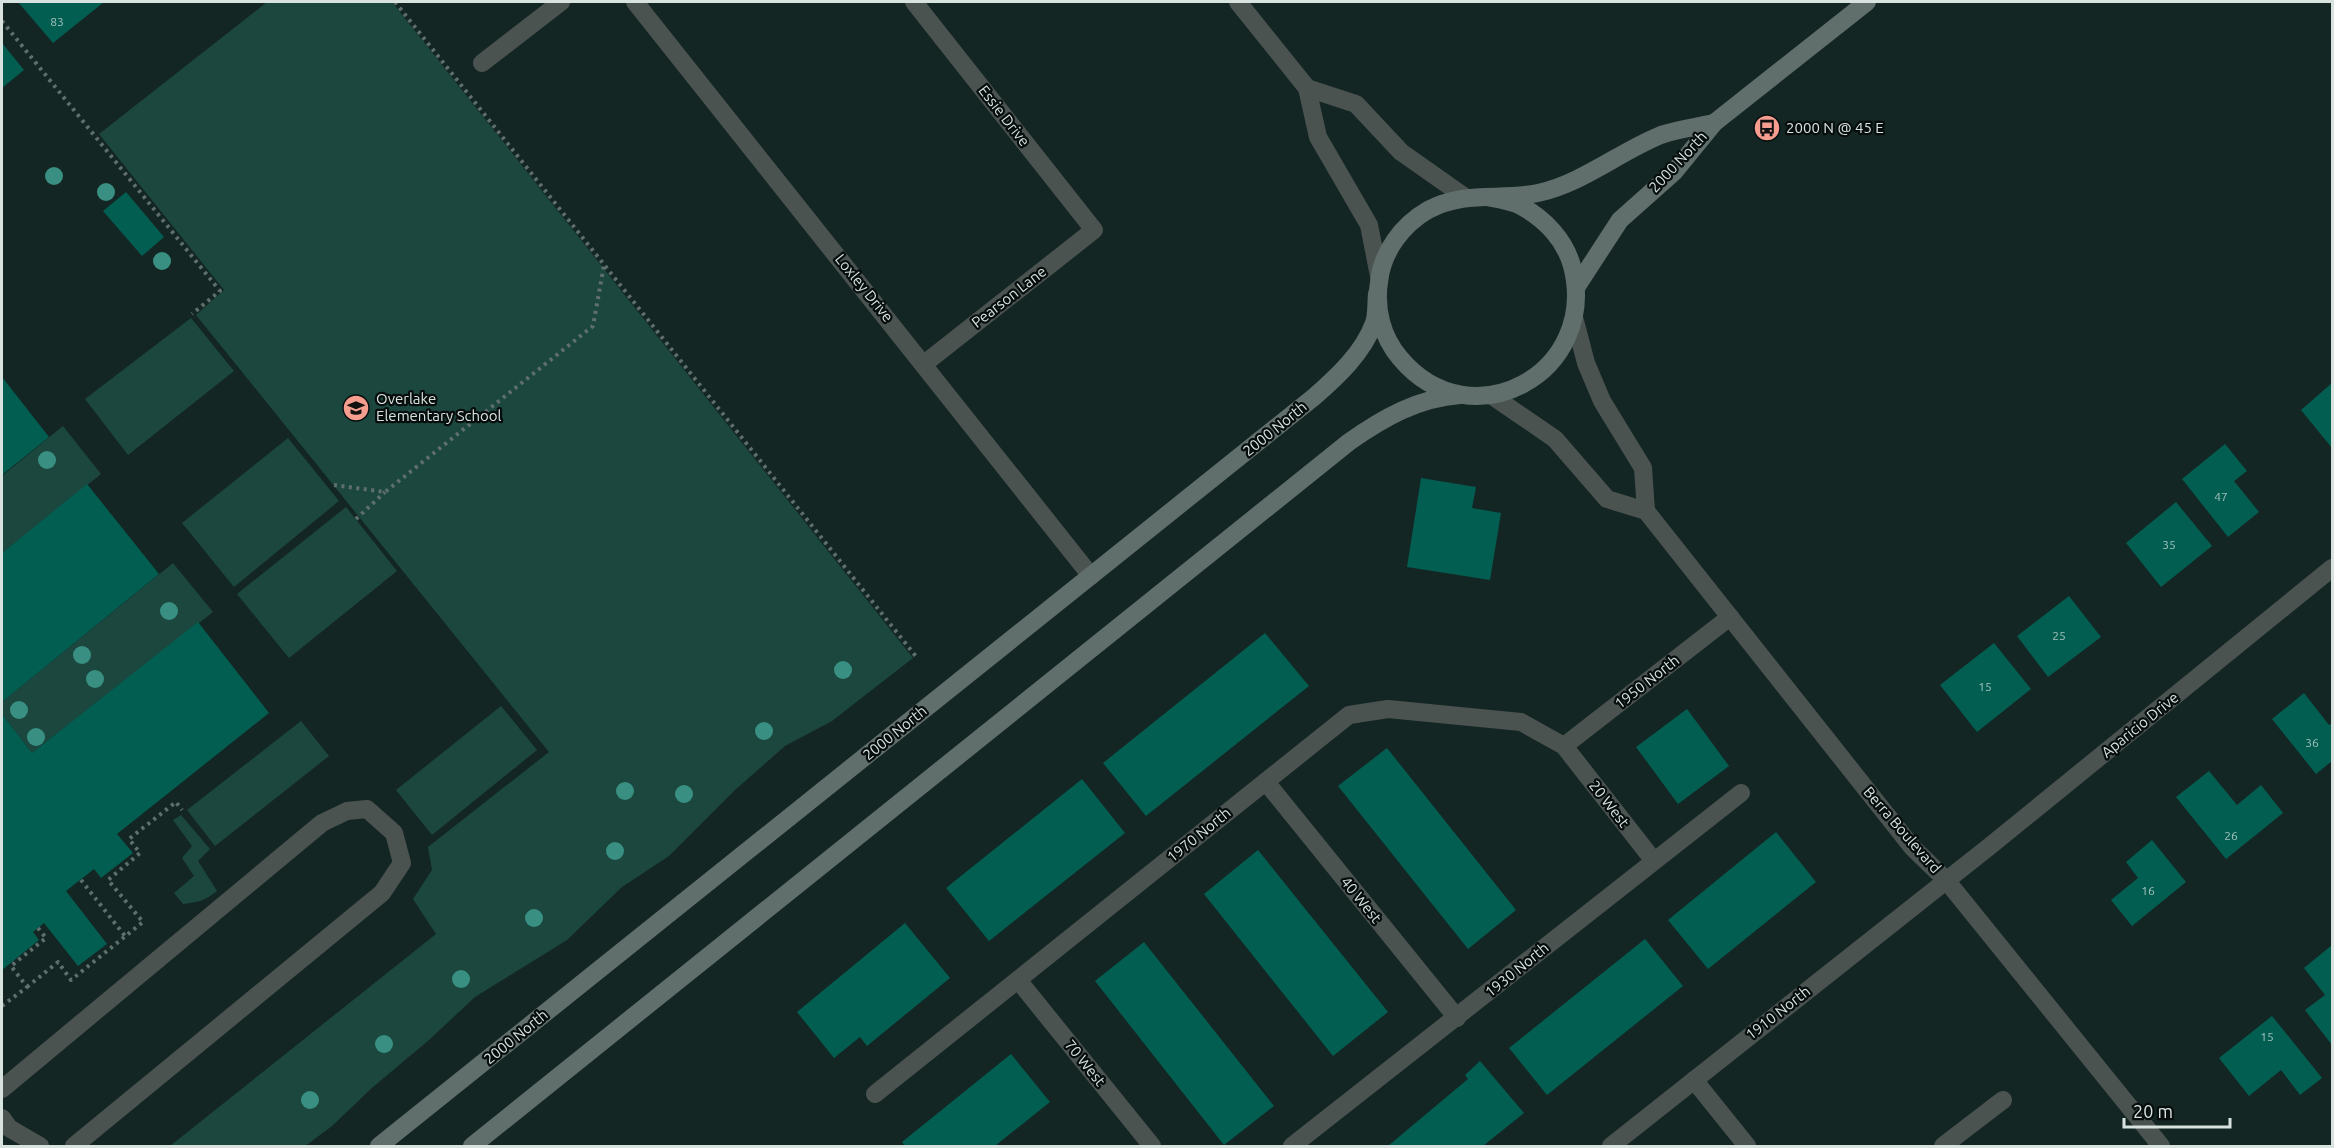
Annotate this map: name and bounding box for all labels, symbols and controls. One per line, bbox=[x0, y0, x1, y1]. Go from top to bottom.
house number: 83 bbox=[50, 15, 64, 28]
street label: Essie Drive bbox=[975, 82, 1033, 149]
bus stop icon: 2000 N @ 45 E bbox=[1752, 113, 1782, 143]
place label: 2000 N @ 45 E bbox=[1786, 119, 1884, 136]
street label: 2000 North bbox=[1645, 128, 1710, 196]
street label: Loxley Drive bbox=[832, 250, 897, 325]
street label: Pearson Lane bbox=[968, 262, 1049, 331]
place label: Overlake Elementary School bbox=[376, 390, 502, 424]
school or university icon: Overlake Elementary School bbox=[341, 393, 371, 423]
street label: 2000 North bbox=[1239, 398, 1310, 459]
house number: 47 bbox=[2214, 490, 2228, 503]
house number: 35 bbox=[2162, 538, 2176, 551]
house number: 25 bbox=[2052, 629, 2066, 642]
street label: 1950 North bbox=[1611, 651, 1682, 712]
house number: 15 bbox=[1978, 680, 1992, 693]
street label: Aparicio Drive bbox=[2098, 688, 2182, 761]
street label: 2000 North bbox=[859, 702, 930, 763]
house number: 36 bbox=[2305, 736, 2319, 749]
street label: 20 West bbox=[1586, 777, 1633, 831]
street label: Berra Boulevard bbox=[1860, 783, 1944, 876]
street label: 1970 North bbox=[1163, 804, 1234, 865]
house number: 26 bbox=[2224, 829, 2238, 842]
street label: 40 West bbox=[1338, 873, 1385, 926]
house number: 16 bbox=[2141, 884, 2155, 897]
street label: 1930 North bbox=[1481, 939, 1552, 1000]
street label: 1910 North bbox=[1742, 982, 1813, 1043]
street label: 2000 North bbox=[480, 1006, 551, 1067]
house number: 15 bbox=[2260, 1030, 2274, 1043]
street label: 70 West bbox=[1062, 1036, 1109, 1089]
scale bar bbox=[2124, 1091, 2230, 1129]
text: 20 m bbox=[2133, 1101, 2173, 1121]

